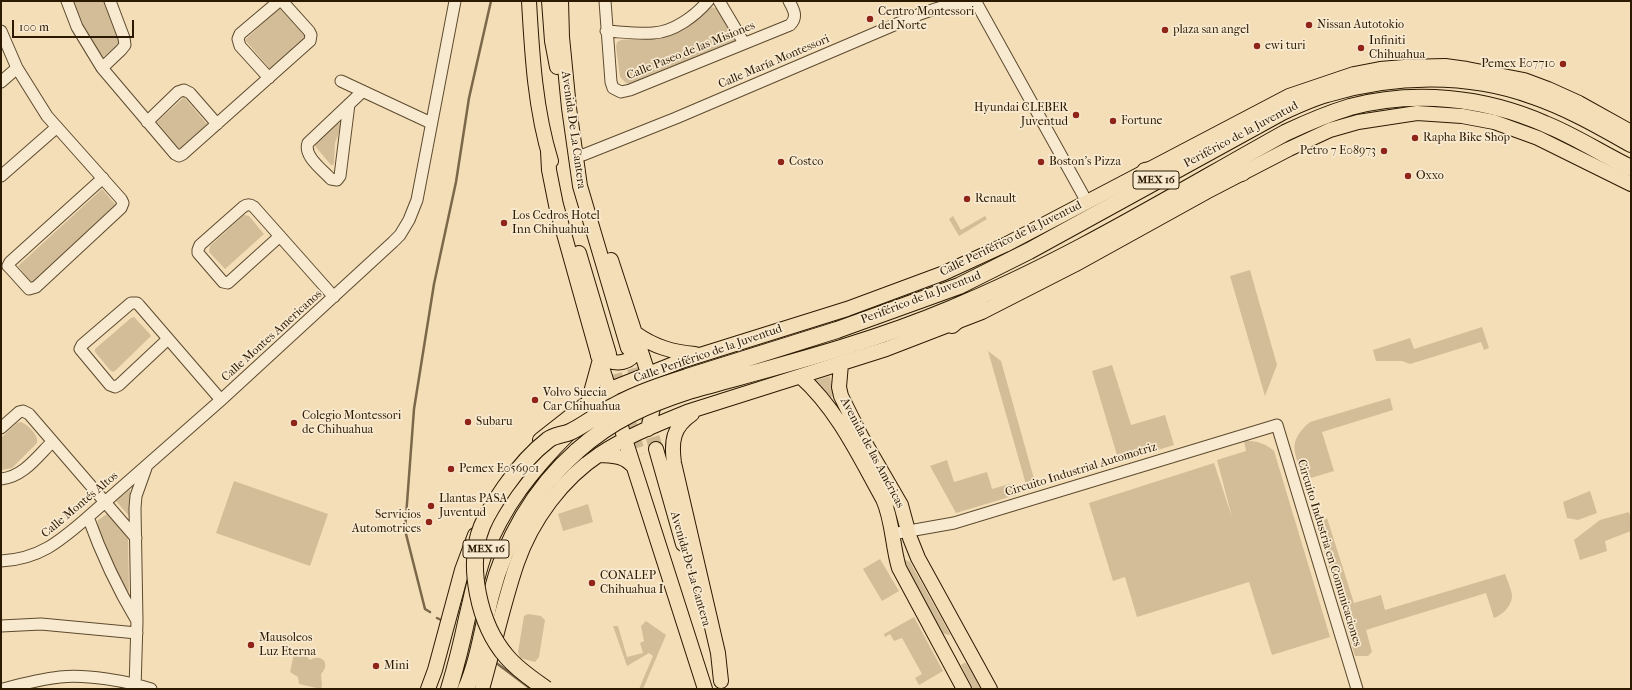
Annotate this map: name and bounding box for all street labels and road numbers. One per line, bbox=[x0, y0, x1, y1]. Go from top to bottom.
street label: Calle Paseo de las Misiones bbox=[625, 19, 757, 83]
street label: Calle María Montessori bbox=[716, 32, 832, 92]
street label: Avenida De La Cantera bbox=[558, 70, 588, 190]
street label: Periférico de la Juventud bbox=[1181, 99, 1301, 171]
road number: MEX 16 bbox=[1133, 171, 1179, 189]
street label: Calle Periférico de la Juventud bbox=[938, 198, 1084, 280]
street label: Periférico de la Juventud bbox=[859, 268, 983, 328]
street label: Calle Montes Americanos bbox=[219, 287, 325, 385]
street label: Calle Periférico de la Juventud bbox=[632, 322, 784, 386]
street label: Avenida de las Américas bbox=[837, 395, 907, 511]
street label: Circuito Industrial Automotriz bbox=[1003, 440, 1159, 500]
street label: Circuito Industria en Comunicaciones bbox=[1294, 458, 1364, 648]
street label: Calle Montés Altos bbox=[39, 469, 121, 541]
street label: Avenida De La Cantera bbox=[667, 510, 713, 628]
road number: MEX 16 bbox=[463, 540, 509, 558]

